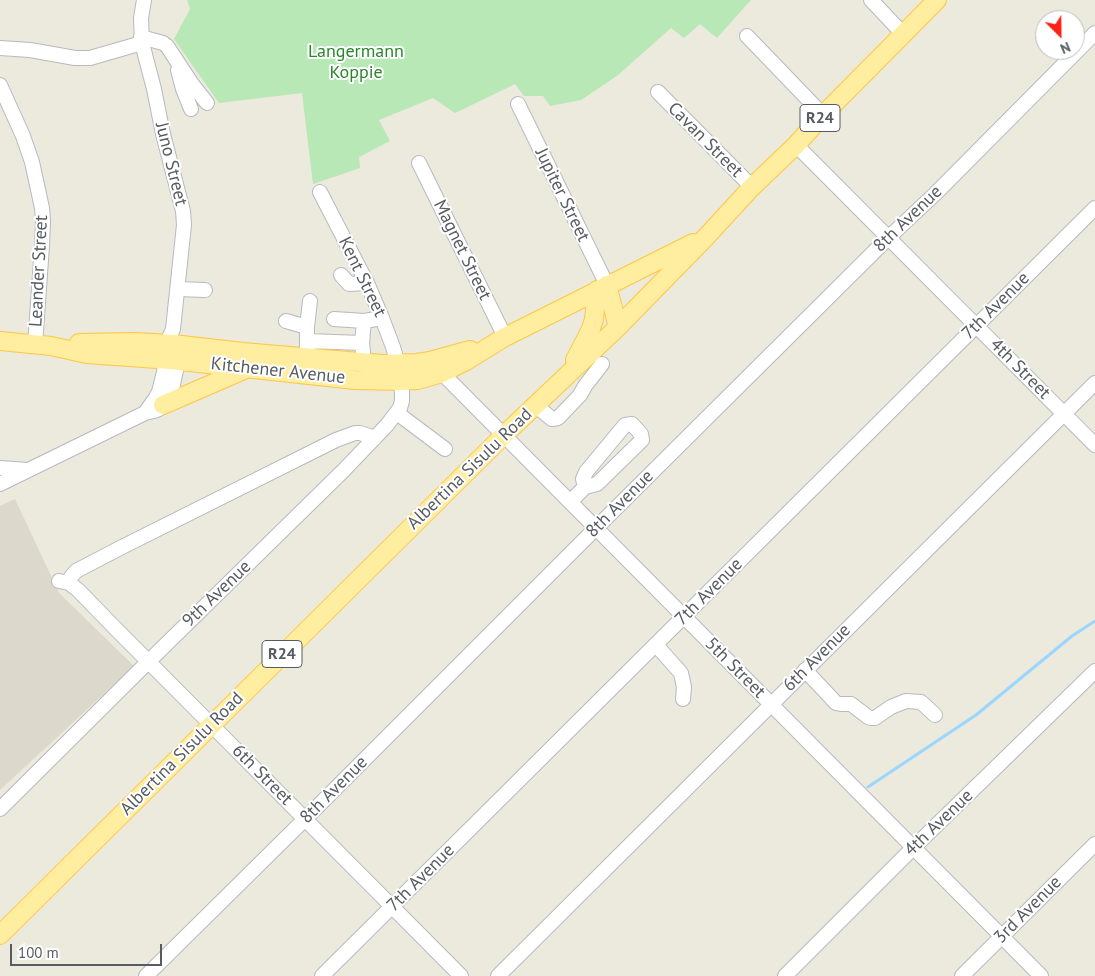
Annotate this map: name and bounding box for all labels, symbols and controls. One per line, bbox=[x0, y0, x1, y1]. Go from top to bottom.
north arrow bbox=[1035, 10, 1085, 60]
text: N bbox=[1058, 38, 1073, 58]
park label: Langermann Koppie bbox=[308, 41, 404, 84]
street label: Cavan Street bbox=[663, 98, 747, 182]
road number: R24 bbox=[800, 105, 840, 132]
street label: Juno Street bbox=[150, 120, 192, 208]
street label: Jupiter Street bbox=[530, 145, 594, 245]
street label: 8th Avenue bbox=[869, 181, 947, 257]
street label: Magnet Street bbox=[428, 196, 496, 304]
street label: Leander Street bbox=[25, 215, 53, 327]
street label: Kent Street bbox=[333, 234, 391, 320]
street label: 7th Avenue bbox=[958, 268, 1034, 344]
street label: 4th Street bbox=[985, 334, 1055, 404]
street label: Kitchener Avenue bbox=[210, 353, 346, 389]
street label: Albertina Sisulu Road bbox=[403, 404, 537, 534]
street label: 8th Avenue bbox=[582, 466, 658, 542]
street label: 7th Avenue bbox=[671, 554, 747, 630]
street label: 9th Avenue bbox=[178, 556, 256, 632]
street label: 6th Avenue bbox=[779, 620, 855, 696]
street label: 5th Street bbox=[700, 633, 770, 703]
road number: R24 bbox=[262, 641, 302, 668]
street label: Albertina Sisulu Road bbox=[116, 688, 248, 820]
street label: 6th Street bbox=[227, 740, 297, 810]
street label: 8th Avenue bbox=[296, 752, 372, 828]
street label: 4th Avenue bbox=[900, 785, 978, 861]
street label: 7th Avenue bbox=[383, 840, 459, 916]
street label: 3rd Avenue bbox=[990, 872, 1066, 948]
scale bar bbox=[12, 934, 165, 966]
text: 100 m bbox=[18, 943, 59, 962]

